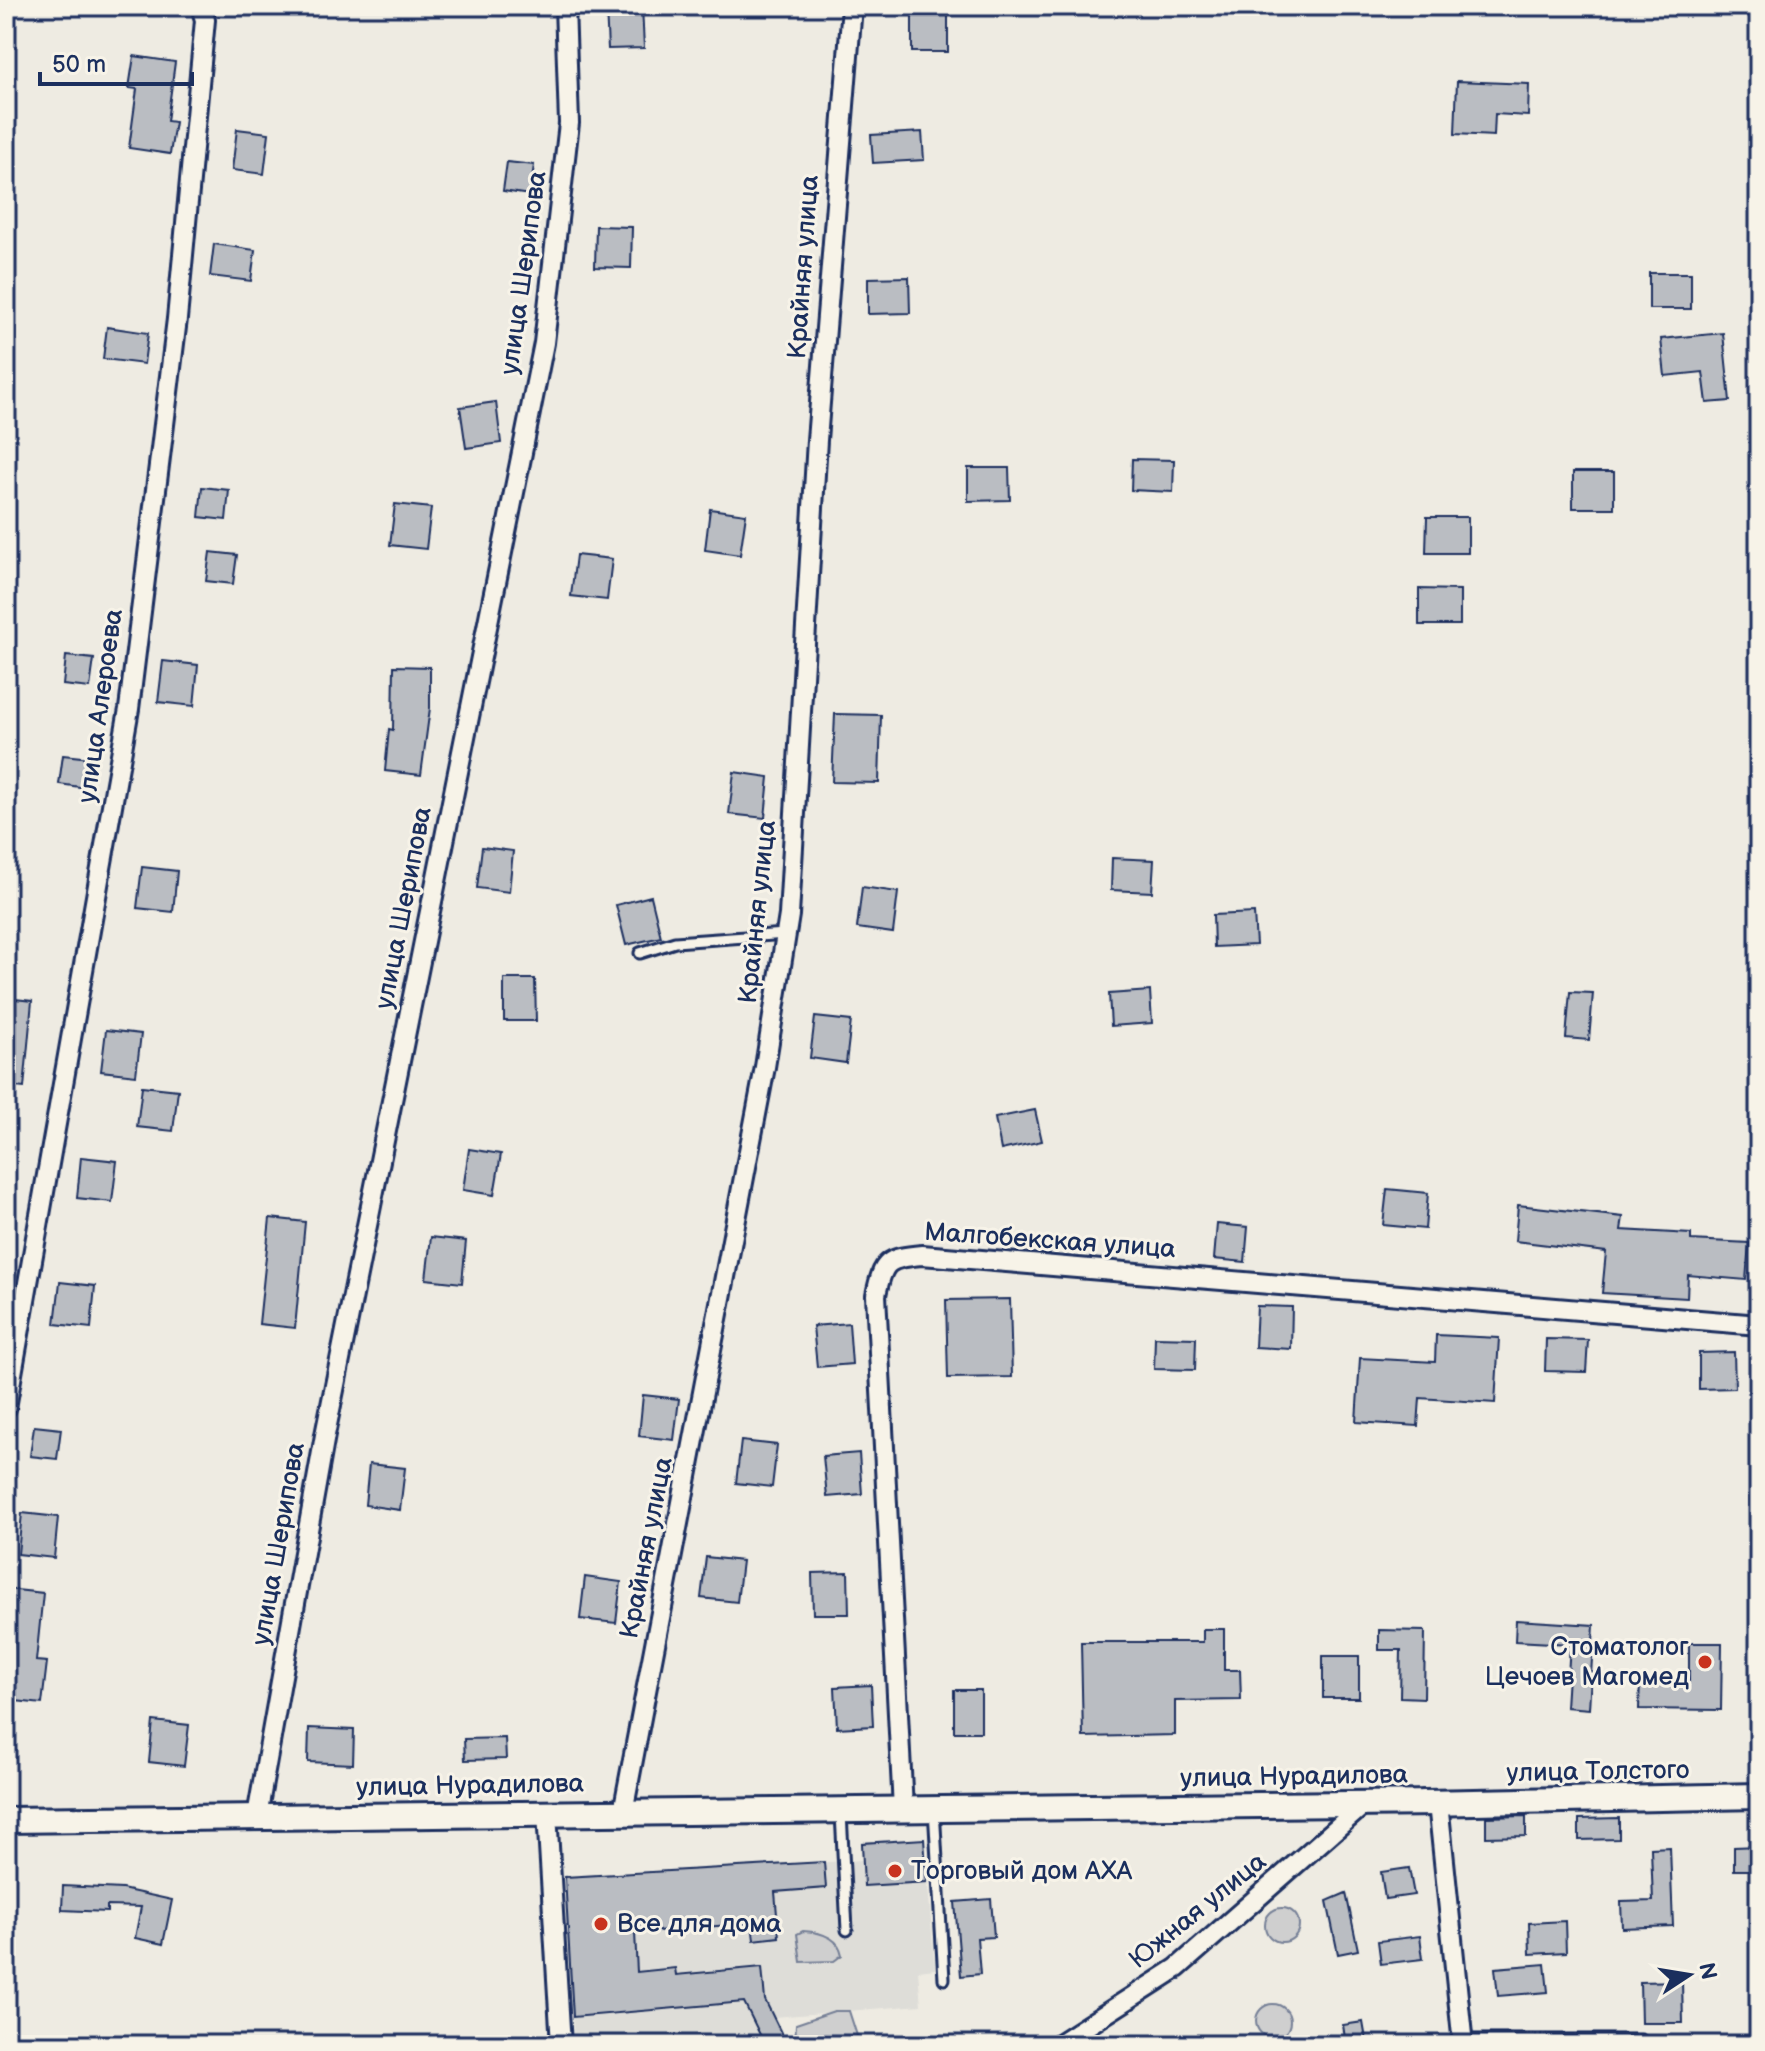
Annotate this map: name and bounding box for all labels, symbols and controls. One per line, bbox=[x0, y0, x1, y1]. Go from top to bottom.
scale bar bbox=[40, 36, 192, 86]
text: 50 m bbox=[52, 50, 106, 79]
street label: улица Шерипова bbox=[494, 169, 554, 377]
street label: Крайняя улица bbox=[782, 174, 826, 360]
street label: улица Алероева bbox=[72, 607, 130, 805]
street label: улица Шерипова bbox=[369, 804, 439, 1012]
street label: Крайняя улица bbox=[733, 819, 783, 1005]
street label: Малгобекская улица bbox=[923, 1217, 1177, 1265]
street label: улица Шерипова bbox=[246, 1440, 312, 1648]
street label: Крайняя улица bbox=[614, 1455, 680, 1641]
place label: Стоматолог Цечоев Магомед bbox=[1485, 1632, 1689, 1693]
marker: Стоматолог Цечоев Магомед bbox=[1696, 1653, 1714, 1671]
street label: улица Толстого bbox=[1506, 1755, 1690, 1789]
street label: улица Нурадилова bbox=[1180, 1760, 1408, 1794]
street label: улица Нурадилова bbox=[356, 1769, 584, 1803]
street label: Южная улица bbox=[1123, 1846, 1273, 1976]
place label: Торговый дом АХА bbox=[911, 1856, 1133, 1887]
marker: Торговый дом АХА bbox=[886, 1862, 904, 1880]
place label: Все для дома bbox=[617, 1909, 782, 1940]
marker: Все для дома bbox=[592, 1915, 610, 1933]
north arrow bbox=[1649, 1935, 1729, 2015]
text: N bbox=[1692, 1960, 1722, 1982]

